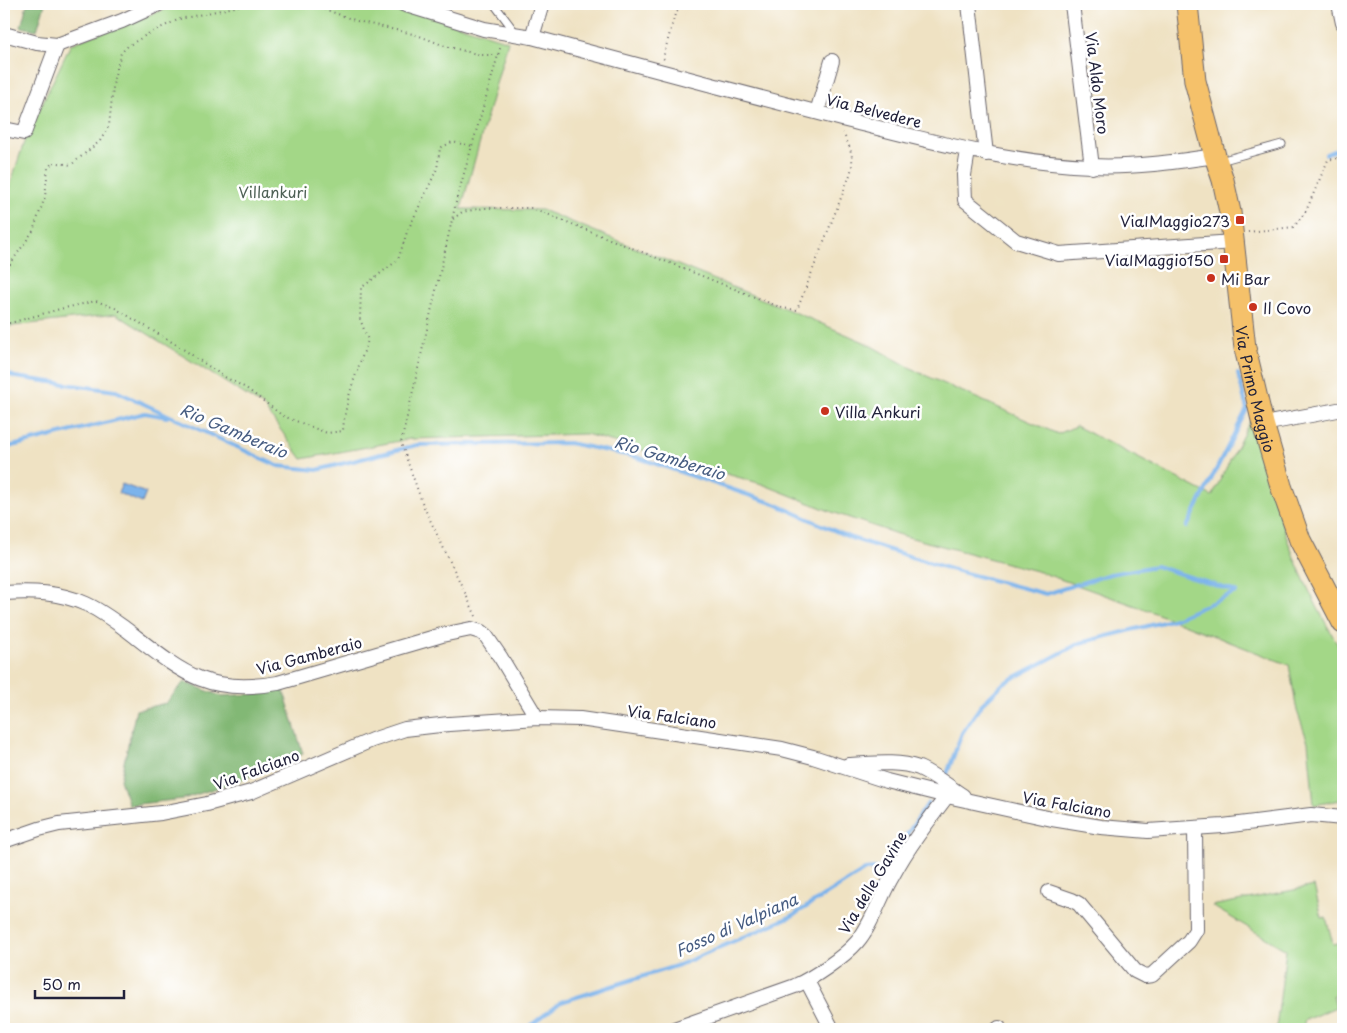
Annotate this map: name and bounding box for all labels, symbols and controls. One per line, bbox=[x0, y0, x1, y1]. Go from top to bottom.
street label: Via Aldo Moro bbox=[1080, 30, 1116, 136]
street label: Via Belvedere bbox=[824, 87, 924, 133]
park label: Villankuri bbox=[239, 180, 307, 203]
place label: ViaIMaggio273 bbox=[1120, 209, 1230, 232]
marker: ViaIMaggio273 bbox=[1234, 214, 1246, 226]
place label: ViaIMaggio150 bbox=[1105, 248, 1214, 271]
marker: ViaIMaggio150 bbox=[1218, 253, 1230, 265]
place label: Mi Bar bbox=[1221, 267, 1270, 290]
marker: Mi Bar bbox=[1205, 272, 1217, 284]
place label: Il Covo bbox=[1263, 296, 1311, 319]
marker: Il Covo bbox=[1247, 301, 1259, 313]
street label: Via Primo Maggio bbox=[1231, 324, 1282, 455]
water label: Rio Gamberaio bbox=[177, 397, 292, 464]
place label: Villa Ankuri bbox=[835, 400, 921, 423]
marker: Villa Ankuri bbox=[819, 405, 831, 417]
water label: Rio Gamberaio bbox=[612, 429, 729, 486]
street label: Via Gamberaio bbox=[254, 630, 364, 680]
street label: Via Falciano bbox=[626, 698, 718, 734]
street label: Via Falciano bbox=[210, 743, 302, 795]
street label: Via Falciano bbox=[1021, 785, 1113, 823]
street label: Via delle Gavine bbox=[832, 826, 912, 938]
water label: Fosso di Valpiana bbox=[671, 886, 802, 962]
scale bar bbox=[35, 968, 124, 1000]
text: 50 m bbox=[42, 972, 81, 995]

